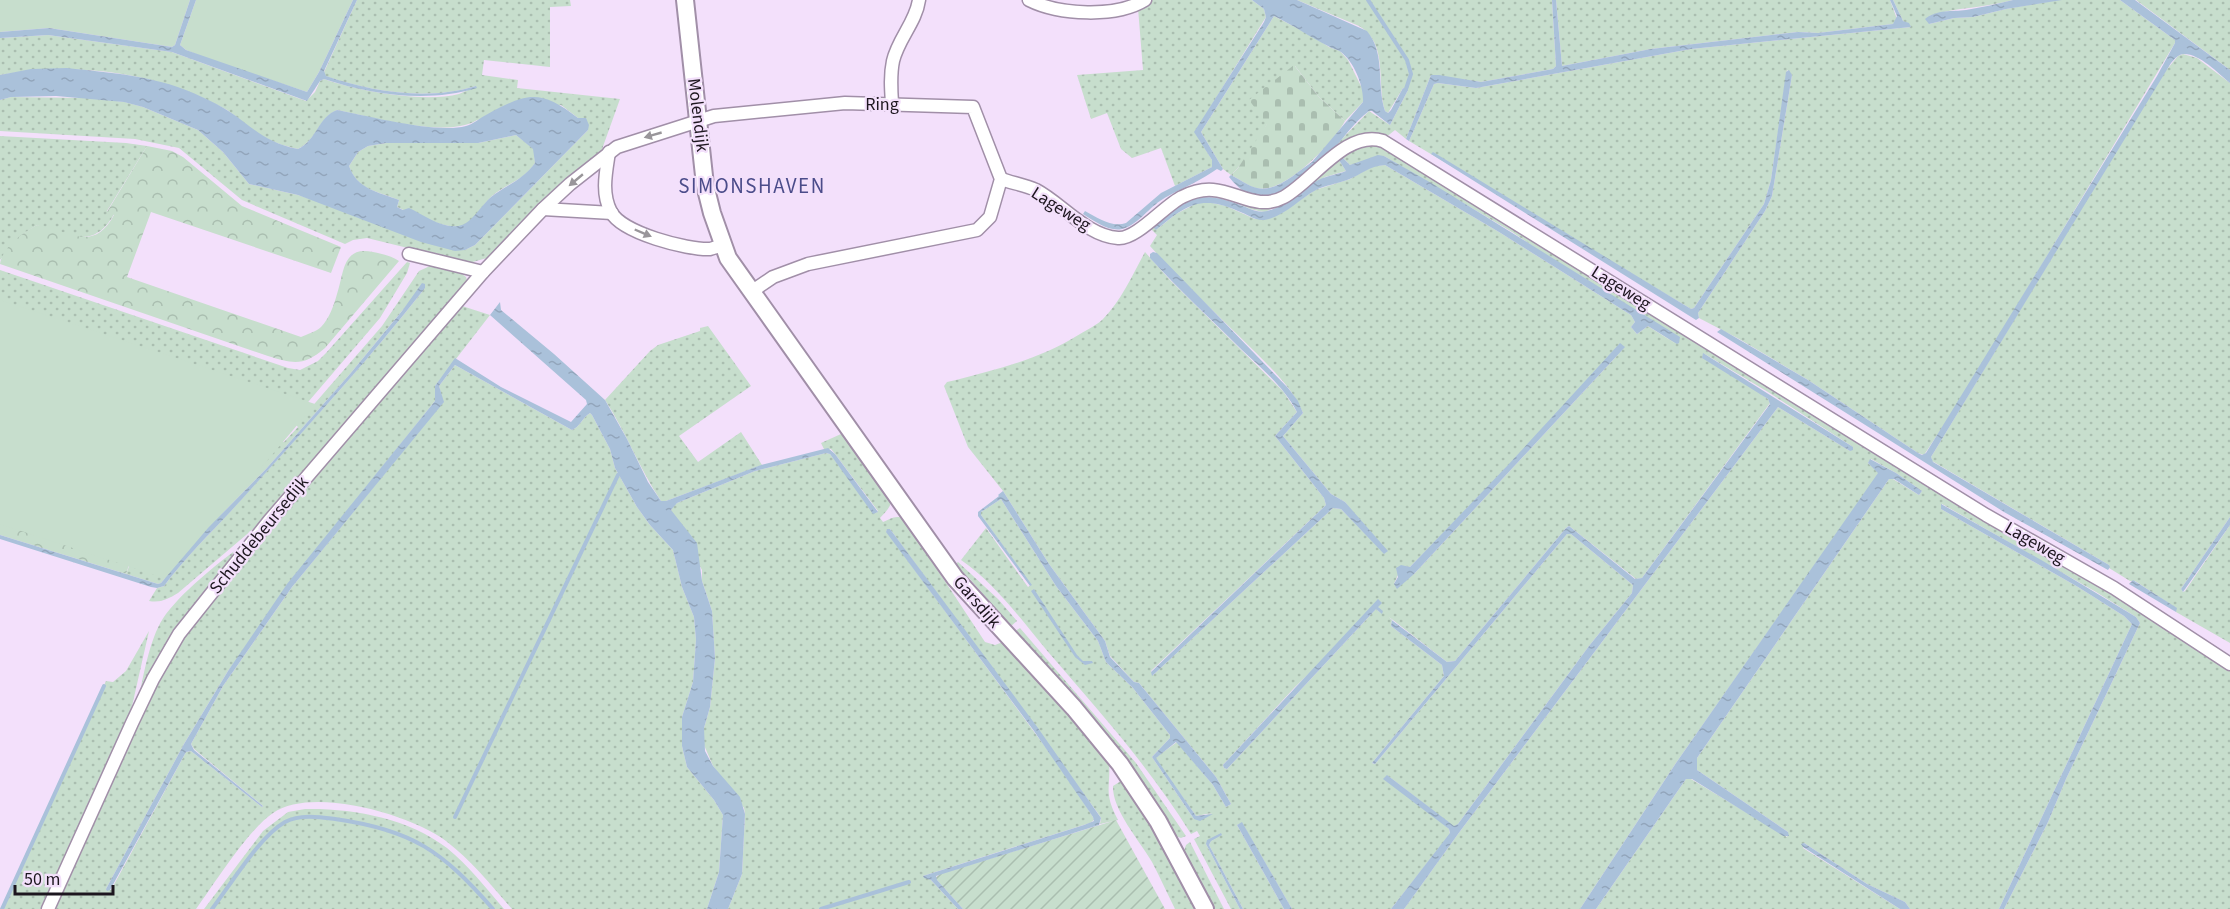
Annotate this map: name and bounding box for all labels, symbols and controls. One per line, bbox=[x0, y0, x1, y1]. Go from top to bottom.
street label: Molendijk bbox=[681, 77, 715, 153]
street label: Ring bbox=[865, 92, 899, 117]
one-way arrow bbox=[644, 131, 662, 140]
district label: SIMONSHAVEN bbox=[678, 171, 826, 201]
one-way arrow bbox=[569, 173, 584, 186]
street label: Lageweg bbox=[1026, 181, 1096, 237]
one-way arrow bbox=[635, 228, 653, 238]
street label: Lageweg bbox=[1586, 260, 1656, 316]
street label: Schuddebeursedijk bbox=[204, 471, 315, 599]
street label: Lageweg bbox=[2000, 516, 2070, 570]
street label: Garsdijk bbox=[947, 571, 1007, 634]
scale bar bbox=[15, 858, 112, 896]
text: 50 m bbox=[24, 867, 60, 892]

